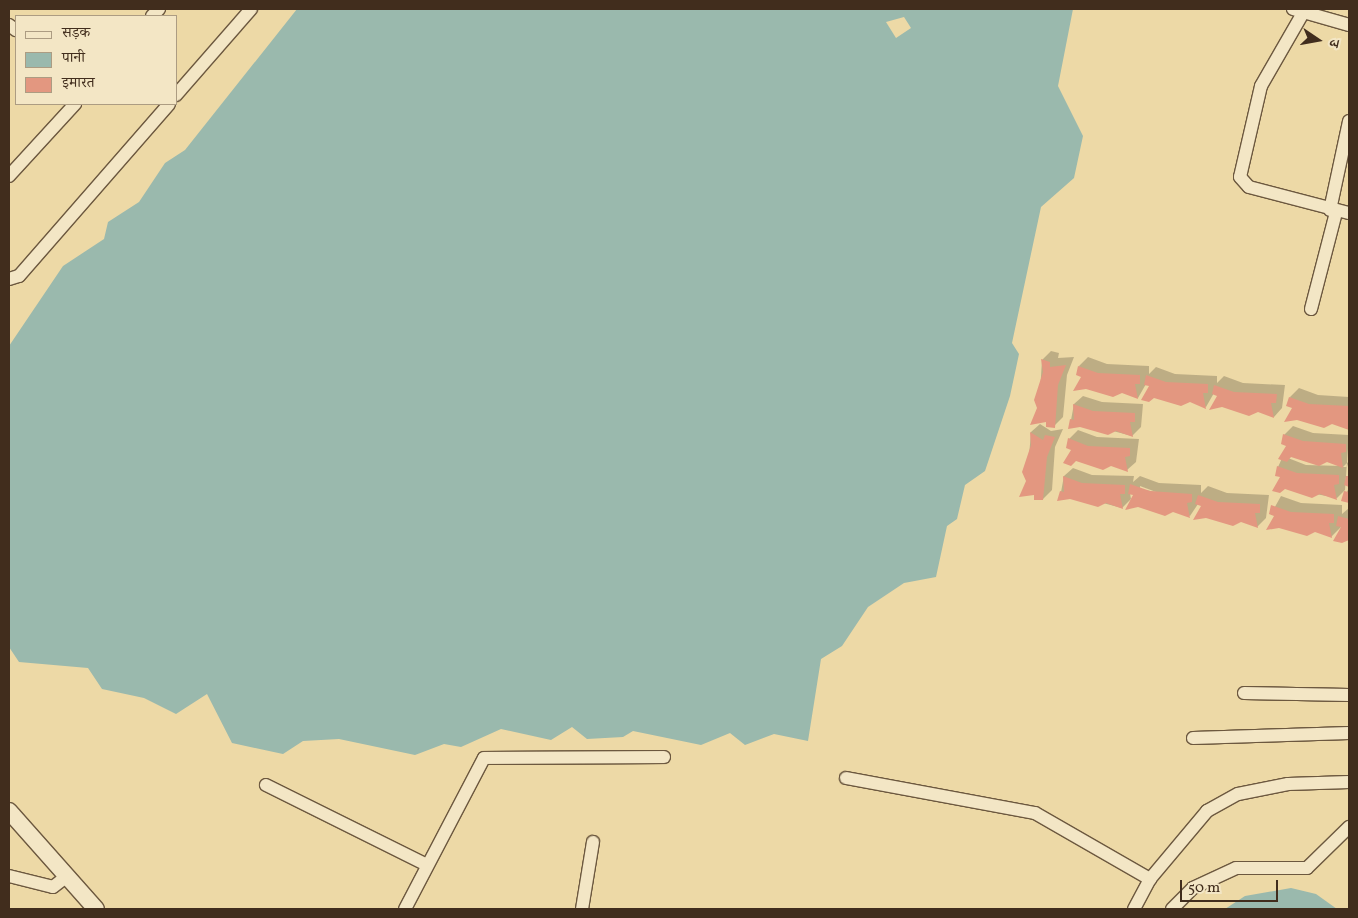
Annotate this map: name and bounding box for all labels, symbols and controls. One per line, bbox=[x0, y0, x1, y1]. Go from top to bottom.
legend bbox=[15, 15, 178, 105]
north arrow bbox=[1293, 15, 1343, 65]
text: सड़क bbox=[62, 23, 90, 44]
text: उ bbox=[1323, 38, 1343, 49]
text: पानी bbox=[62, 48, 85, 69]
text: इमारत bbox=[62, 73, 95, 94]
scale bar bbox=[1183, 870, 1280, 902]
text: 50 m bbox=[1188, 878, 1220, 899]

